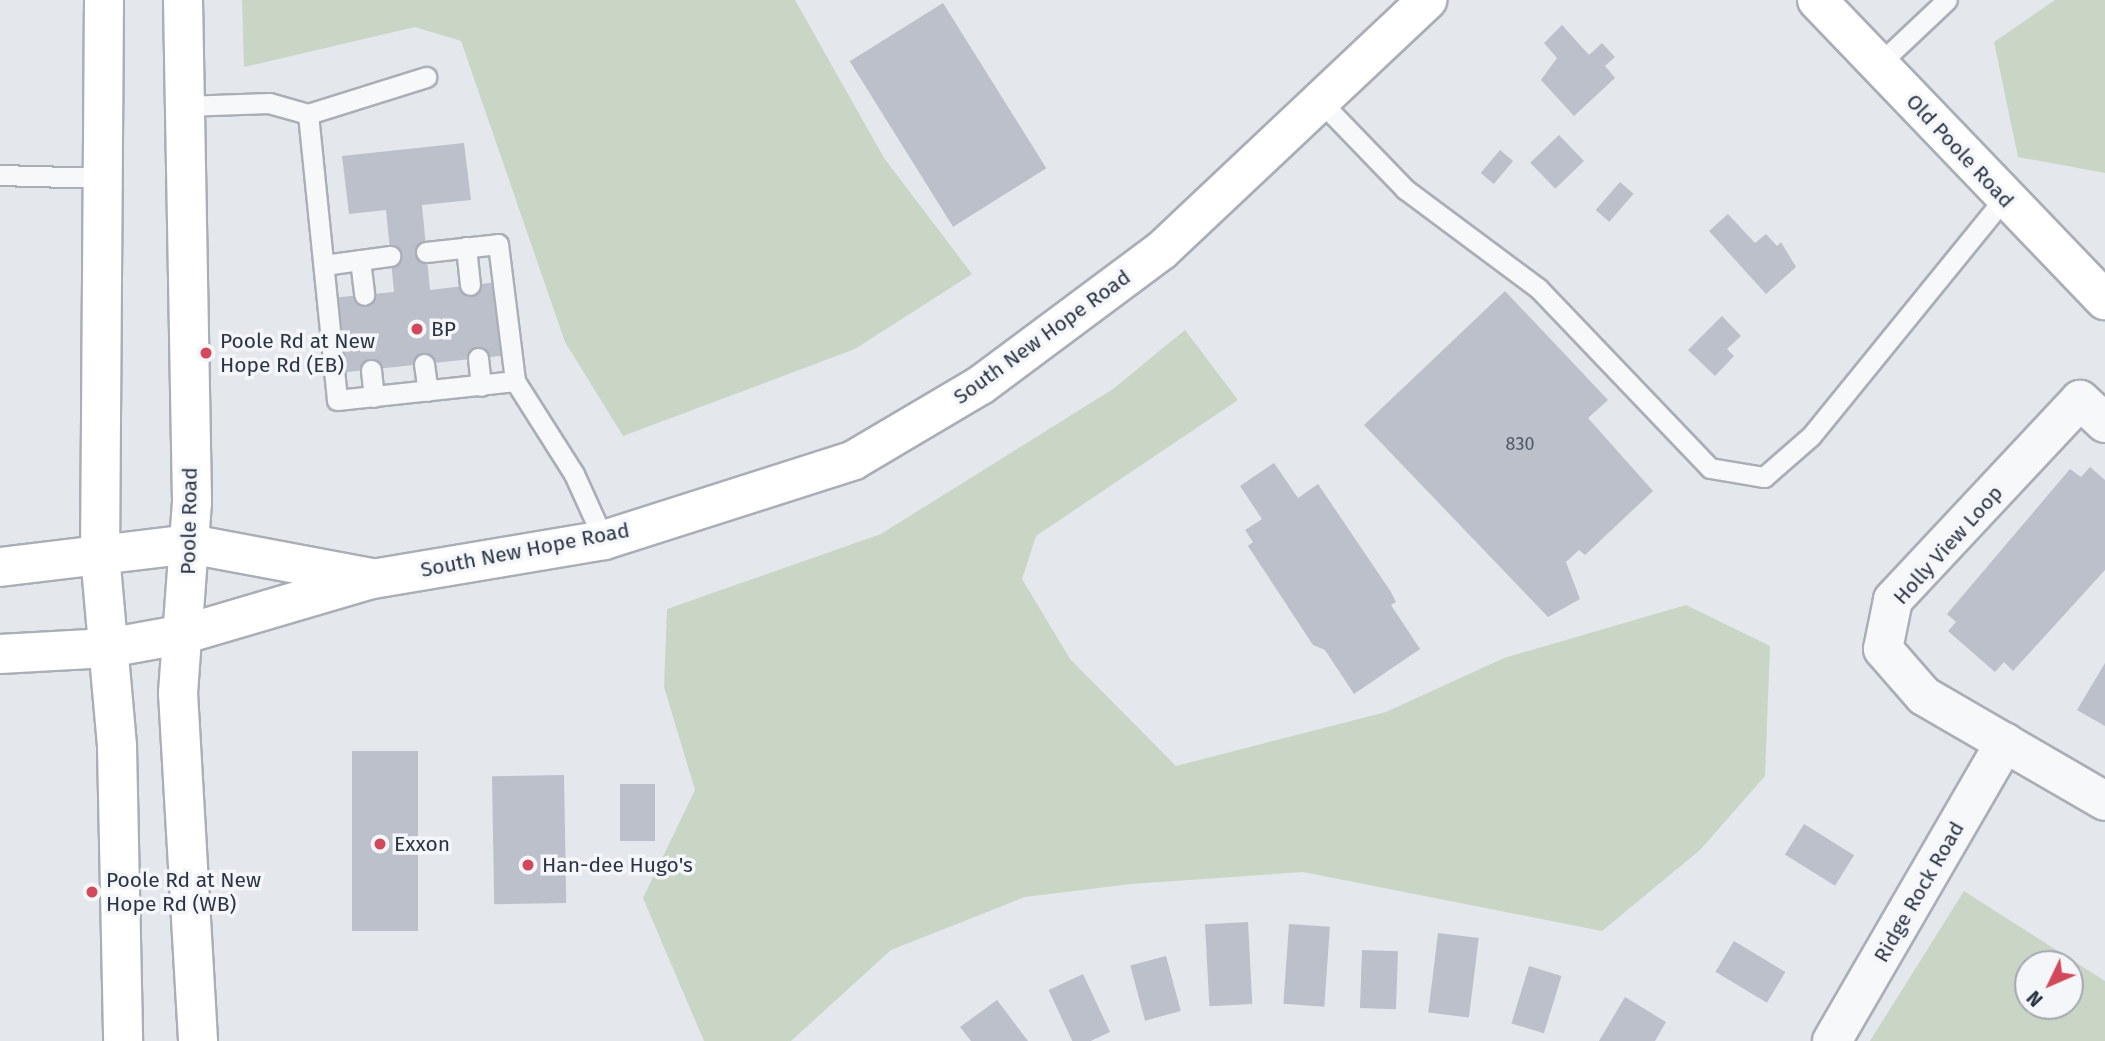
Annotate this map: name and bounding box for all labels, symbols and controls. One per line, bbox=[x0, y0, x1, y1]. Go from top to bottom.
street label: Old Poole Road bbox=[1901, 89, 2019, 213]
street label: South New Hope Road bbox=[949, 264, 1135, 410]
place label: BP bbox=[431, 316, 456, 342]
marker: BP bbox=[409, 321, 425, 337]
place label: Poole Rd at New Hope Rd (EB) bbox=[220, 328, 375, 378]
marker: Poole Rd at New Hope Rd (EB) bbox=[198, 345, 214, 361]
house number: 830 bbox=[1506, 433, 1534, 455]
street label: Poole Road bbox=[175, 467, 203, 575]
street label: Holly View Loop bbox=[1888, 480, 2008, 610]
street label: South New Hope Road bbox=[418, 517, 632, 583]
street label: Ridge Rock Road bbox=[1869, 817, 1969, 967]
place label: Exxon bbox=[394, 831, 450, 857]
marker: Exxon bbox=[372, 836, 388, 852]
place label: Han-dee Hugo's bbox=[542, 852, 693, 878]
marker: Han-dee Hugo's bbox=[520, 857, 536, 873]
place label: Poole Rd at New Hope Rd (WB) bbox=[106, 867, 261, 917]
marker: Poole Rd at New Hope Rd (WB) bbox=[84, 884, 100, 900]
north arrow bbox=[2014, 950, 2084, 1020]
text: N bbox=[2022, 986, 2048, 1011]

